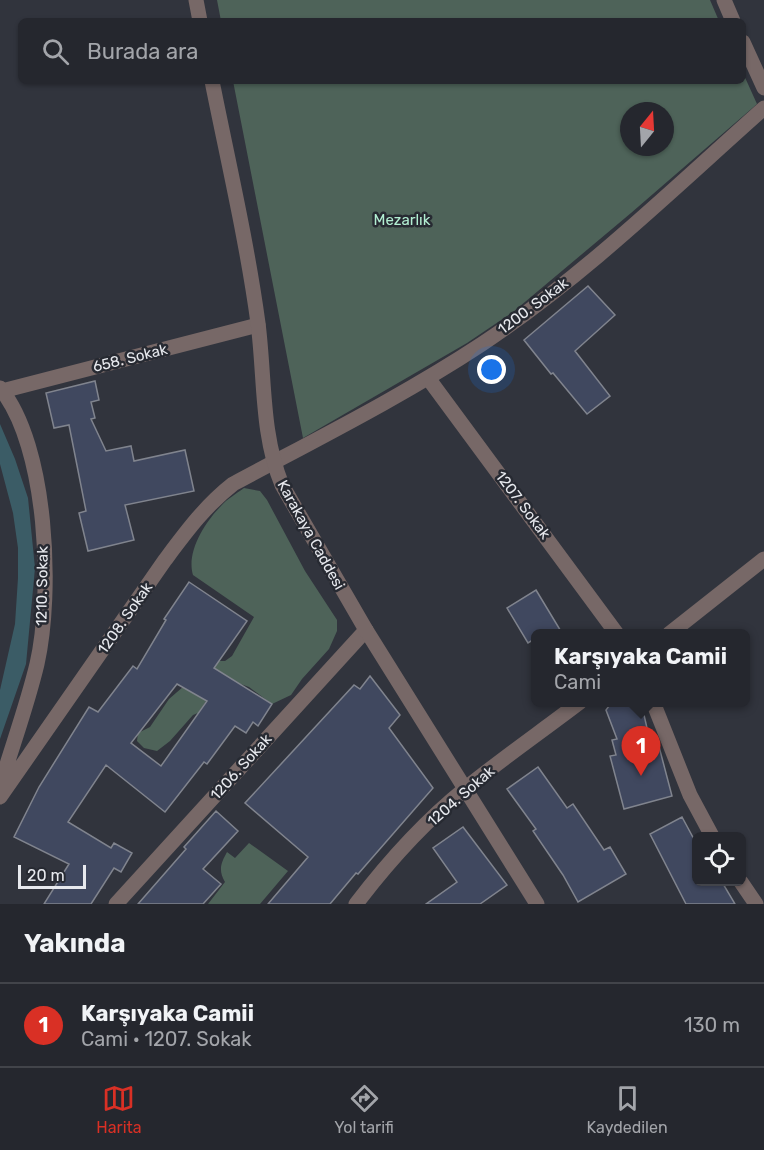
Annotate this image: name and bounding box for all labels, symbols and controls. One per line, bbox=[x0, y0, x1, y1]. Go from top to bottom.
search box bbox=[18, 18, 746, 84]
icon: search bbox=[39, 35, 72, 68]
text: Burada ara bbox=[87, 38, 198, 65]
north arrow bbox=[620, 102, 674, 156]
park label: Mezarlık bbox=[374, 211, 431, 229]
street label: 1200. Sokak bbox=[494, 274, 572, 338]
street label: 658. Sokak bbox=[91, 340, 169, 376]
your location bbox=[477, 355, 506, 384]
street label: 1207. Sokak bbox=[492, 467, 555, 543]
street label: Karakaya Caddesi bbox=[273, 477, 349, 593]
street label: 1210. Sokak bbox=[32, 546, 52, 626]
street label: 1208. Sokak bbox=[94, 579, 156, 657]
popup bbox=[531, 629, 750, 707]
text: Karşıyaka Camii bbox=[554, 643, 727, 670]
text: Cami bbox=[554, 670, 601, 694]
pin: 1 bbox=[622, 726, 660, 776]
street label: 1206. Sokak bbox=[207, 730, 276, 804]
street label: 1204. Sokak bbox=[424, 762, 498, 830]
map controls bbox=[692, 832, 746, 886]
button: locate bbox=[692, 832, 746, 886]
scale bar bbox=[18, 862, 86, 890]
text: 20 m bbox=[27, 866, 65, 885]
text: Yakında bbox=[24, 928, 126, 959]
text: Karşıyaka Camii bbox=[81, 1000, 254, 1027]
text: 1 bbox=[39, 1013, 48, 1037]
text: 130 m bbox=[684, 1013, 740, 1037]
text: Cami · 1207. Sokak bbox=[81, 1027, 252, 1051]
tab: Harita bbox=[96, 1082, 142, 1137]
tab: Yol tarifi bbox=[334, 1082, 394, 1137]
tab: Kaydedilen bbox=[587, 1082, 668, 1137]

